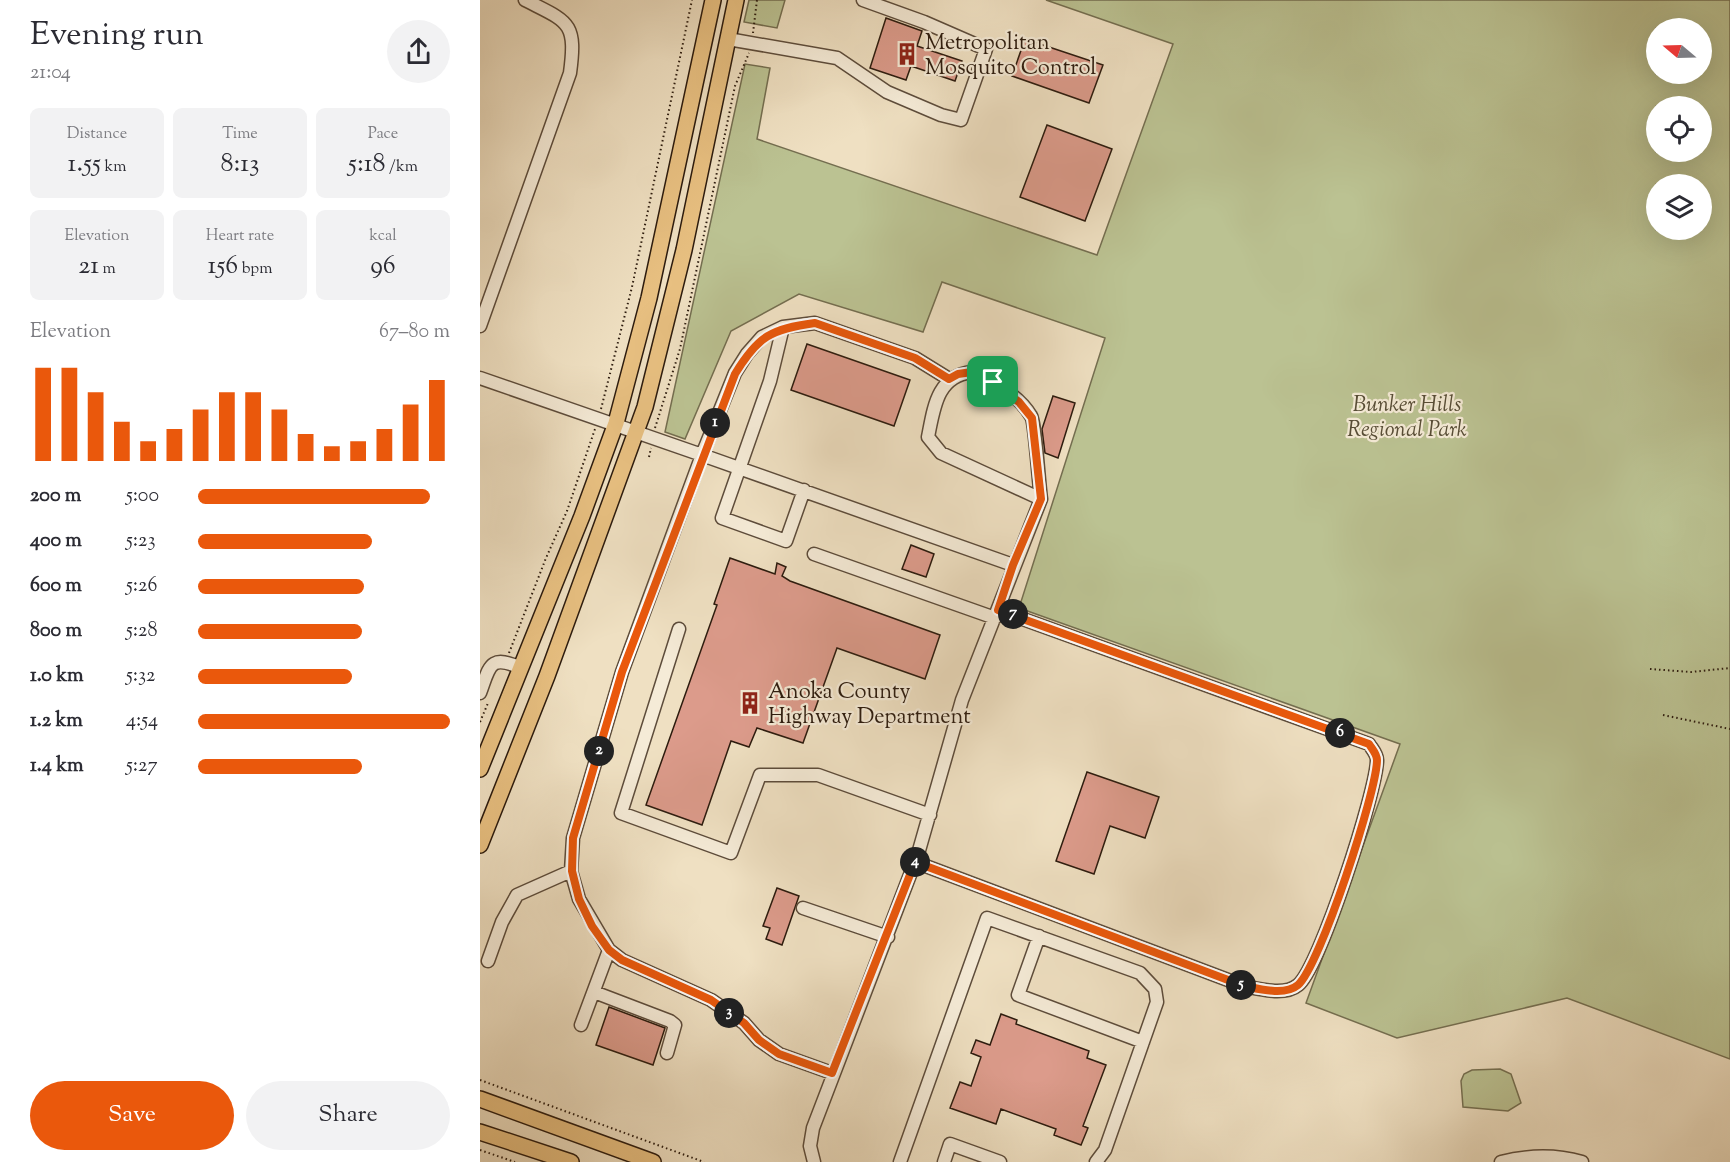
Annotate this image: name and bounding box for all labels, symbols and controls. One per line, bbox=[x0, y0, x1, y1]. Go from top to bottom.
text: Evening run bbox=[30, 12, 204, 60]
north arrow bbox=[1646, 18, 1712, 84]
map controls bbox=[1646, 18, 1712, 240]
button: share bbox=[387, 20, 450, 83]
place label: Metropolitan Mosquito Control bbox=[925, 28, 1096, 85]
building icon: Metropolitan Mosquito Control bbox=[894, 41, 920, 67]
text: 21:04 bbox=[30, 59, 71, 88]
button: locate bbox=[1646, 96, 1712, 162]
text: Distance bbox=[67, 123, 127, 146]
text: Time bbox=[222, 123, 258, 146]
text: Pace bbox=[368, 123, 398, 146]
text: 1.55 bbox=[68, 146, 101, 183]
text: 8:13 bbox=[220, 146, 260, 183]
text: 5:18 bbox=[348, 146, 386, 183]
text: km bbox=[101, 156, 126, 179]
text: /km bbox=[386, 156, 418, 179]
button: layers bbox=[1646, 174, 1712, 240]
text: Elevation bbox=[65, 225, 129, 248]
text: Heart rate bbox=[206, 225, 274, 248]
text: kcal bbox=[369, 225, 397, 248]
text: 21 bbox=[78, 248, 99, 285]
text: 156 bbox=[208, 248, 238, 285]
text: 96 bbox=[370, 248, 396, 285]
text: m bbox=[99, 258, 116, 281]
text: bpm bbox=[238, 258, 272, 281]
text: Elevation bbox=[30, 318, 111, 347]
text: 67–80 m bbox=[379, 318, 450, 347]
pin bbox=[967, 356, 1018, 407]
icon: arrive bbox=[976, 365, 1009, 398]
park label: Bunker Hills Regional Park bbox=[1347, 390, 1467, 447]
pin: 1 bbox=[700, 408, 730, 438]
text: 1 bbox=[712, 411, 718, 434]
text: 200 m bbox=[30, 482, 81, 511]
text: 5:00 bbox=[126, 482, 159, 511]
text: 400 m bbox=[30, 527, 82, 556]
text: 5:23 bbox=[126, 527, 155, 556]
text: 600 m bbox=[30, 572, 82, 601]
text: 5:26 bbox=[126, 572, 157, 601]
pin: 7 bbox=[998, 599, 1028, 629]
text: 7 bbox=[1009, 602, 1017, 625]
text: 800 m bbox=[30, 617, 82, 646]
text: 5:28 bbox=[126, 617, 157, 646]
text: 1.0 km bbox=[30, 662, 84, 691]
text: 5:32 bbox=[126, 662, 155, 691]
place label: Anoka County Highway Department bbox=[768, 677, 971, 734]
building icon: Anoka County Highway Department bbox=[737, 690, 763, 716]
text: 1.2 km bbox=[30, 707, 83, 736]
text: 4:54 bbox=[126, 707, 158, 736]
pin: 6 bbox=[1325, 718, 1355, 748]
text: 6 bbox=[1336, 721, 1344, 744]
pin: 2 bbox=[584, 736, 614, 766]
text: 2 bbox=[595, 739, 603, 762]
text: 1.4 km bbox=[30, 752, 84, 781]
text: 5:27 bbox=[126, 752, 157, 781]
pin: 4 bbox=[900, 847, 930, 877]
text: 4 bbox=[911, 850, 919, 873]
pin: 5 bbox=[1226, 970, 1256, 1000]
text: 5 bbox=[1238, 973, 1244, 996]
pin: 3 bbox=[714, 998, 744, 1028]
text: 3 bbox=[726, 1001, 732, 1024]
button: Save bbox=[30, 1081, 234, 1150]
button: Share bbox=[246, 1081, 450, 1150]

